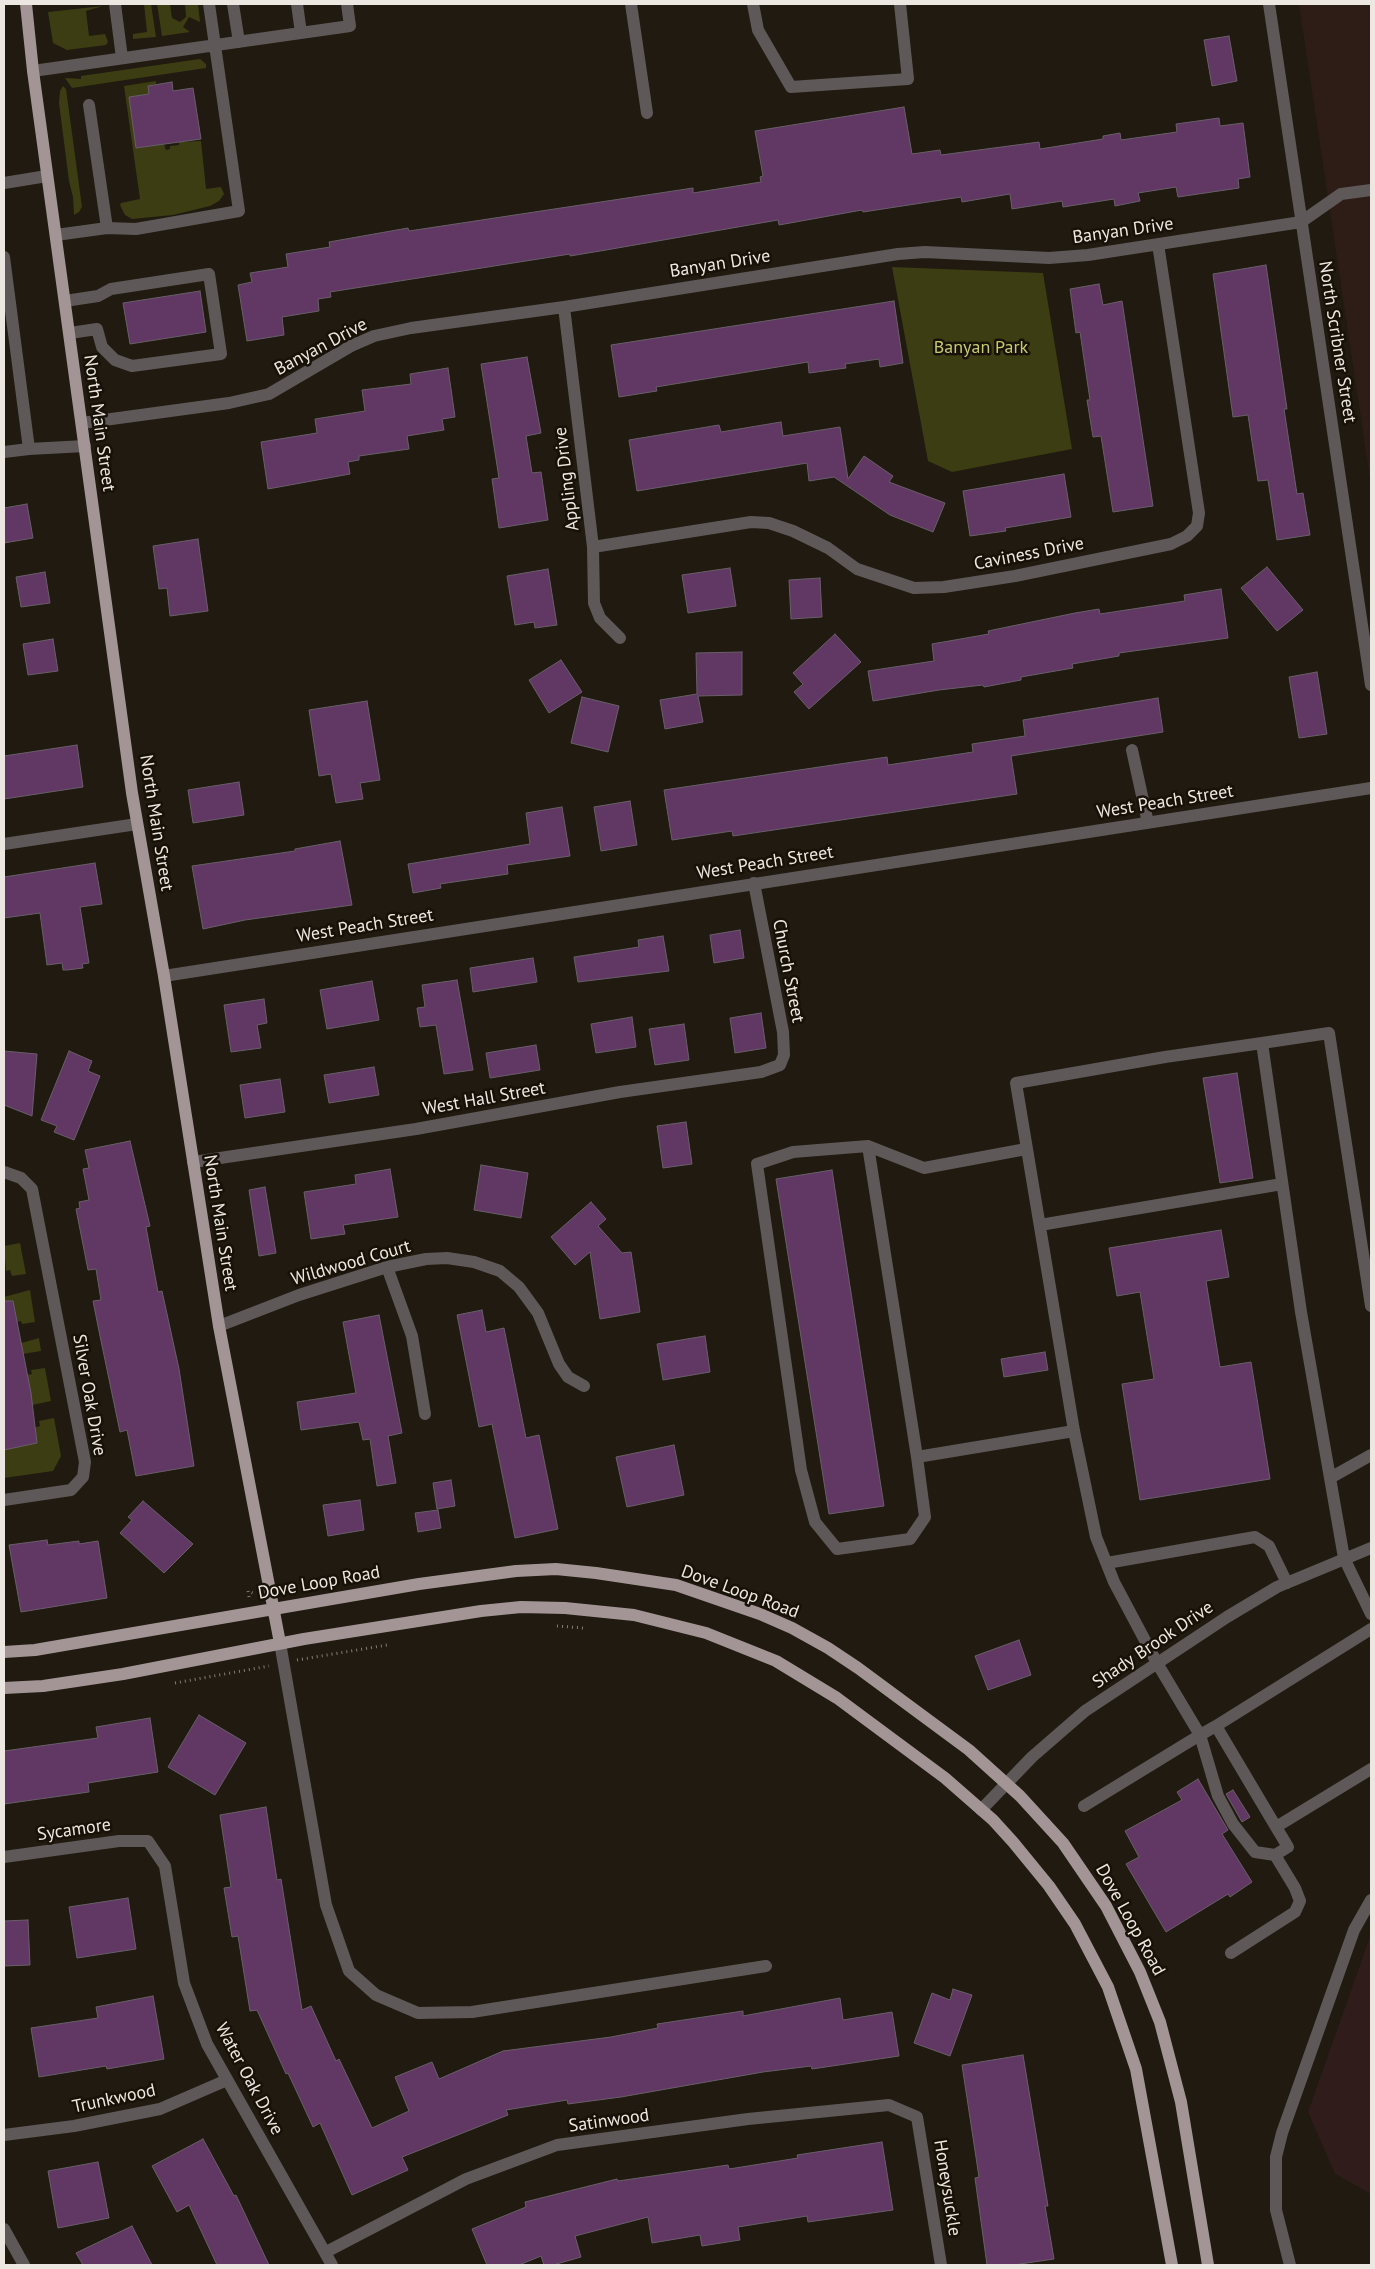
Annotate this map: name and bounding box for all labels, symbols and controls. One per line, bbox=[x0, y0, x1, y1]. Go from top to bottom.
street label: Banyan Drive bbox=[1071, 213, 1175, 249]
street label: Banyan Drive bbox=[668, 245, 772, 283]
street label: North Scribner Street bbox=[1314, 260, 1360, 424]
street label: Banyan Drive bbox=[271, 314, 371, 380]
park label: Banyan Park bbox=[934, 337, 1028, 359]
street label: North Main Street bbox=[79, 353, 119, 493]
street label: Appling Drive bbox=[550, 426, 584, 532]
street label: Caviness Drive bbox=[972, 533, 1086, 575]
street label: North Main Street bbox=[135, 753, 177, 893]
street label: West Peach Street bbox=[1095, 781, 1235, 823]
street label: West Peach Street bbox=[695, 842, 835, 884]
street label: West Peach Street bbox=[295, 905, 435, 947]
street label: Church Street bbox=[767, 918, 809, 1024]
street label: West Hall Street bbox=[421, 1078, 547, 1120]
street label: North Main Street bbox=[199, 1153, 241, 1293]
street label: Wildwood Court bbox=[289, 1236, 413, 1290]
street label: Silver Oak Drive bbox=[68, 1332, 110, 1458]
street label: Dove Loop Road bbox=[678, 1561, 802, 1623]
street label: Dove Loop Road bbox=[256, 1562, 382, 1604]
street label: Shady Brook Drive bbox=[1089, 1597, 1217, 1693]
street label: Sycamore bbox=[36, 1814, 112, 1846]
street label: Dove Loop Road bbox=[1091, 1861, 1169, 1979]
street label: Water Oak Drive bbox=[210, 2019, 288, 2139]
street label: Trunkwood bbox=[70, 2080, 158, 2118]
street label: Satinwood bbox=[567, 2105, 651, 2137]
street label: Honeysuckle bbox=[929, 2138, 965, 2238]

